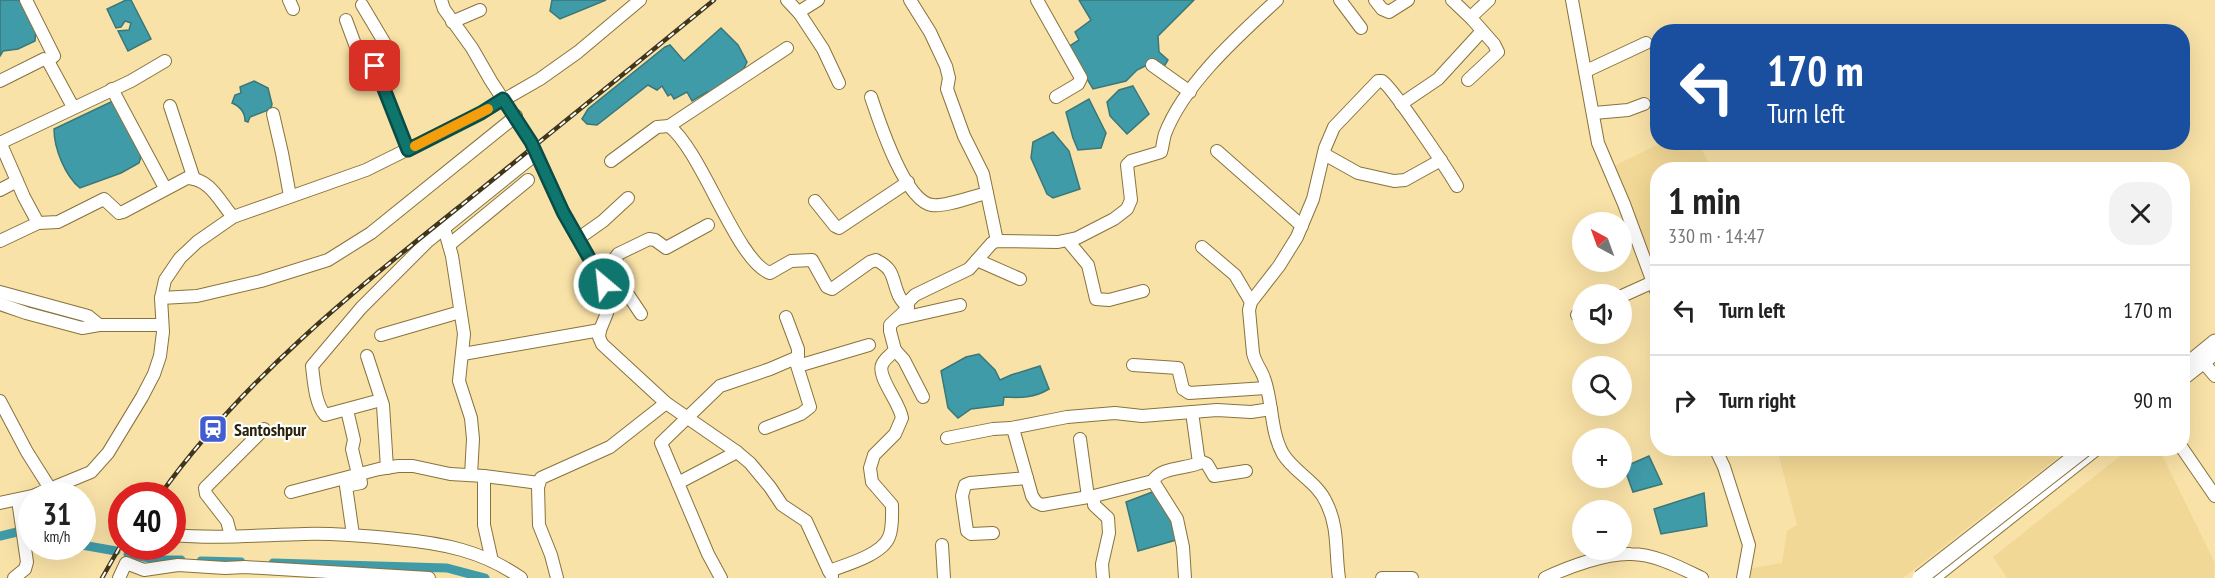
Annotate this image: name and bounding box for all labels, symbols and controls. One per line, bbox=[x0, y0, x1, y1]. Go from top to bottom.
pin bbox=[349, 40, 400, 91]
text: 170 m bbox=[1767, 43, 1864, 98]
icon: left bbox=[1668, 48, 1746, 126]
icon: arrive bbox=[358, 49, 391, 82]
text: Turn left bbox=[1767, 96, 1845, 130]
text: 1 min bbox=[1668, 177, 1741, 224]
button: close bbox=[2109, 182, 2172, 245]
north arrow bbox=[1572, 212, 1632, 272]
map controls bbox=[1572, 212, 1632, 560]
text: 330 m · 14:47 bbox=[1668, 223, 1765, 249]
position arrow bbox=[572, 252, 636, 316]
button: sound bbox=[1572, 284, 1632, 344]
icon: left bbox=[1668, 294, 1701, 327]
text: Turn left bbox=[1719, 296, 1785, 324]
text: 170 m bbox=[2123, 296, 2172, 324]
button: search bbox=[1572, 356, 1632, 416]
icon: right bbox=[1668, 384, 1701, 417]
text: Turn right bbox=[1719, 386, 1796, 414]
text: 90 m bbox=[2133, 386, 2172, 414]
station icon: Santoshpur bbox=[197, 413, 229, 445]
place label: Santoshpur bbox=[234, 418, 307, 441]
button: + bbox=[1572, 428, 1632, 488]
speed limit sign: 40 bbox=[108, 482, 186, 560]
text: 31 bbox=[43, 494, 71, 533]
button: − bbox=[1572, 500, 1632, 560]
text: km/h bbox=[44, 527, 70, 546]

